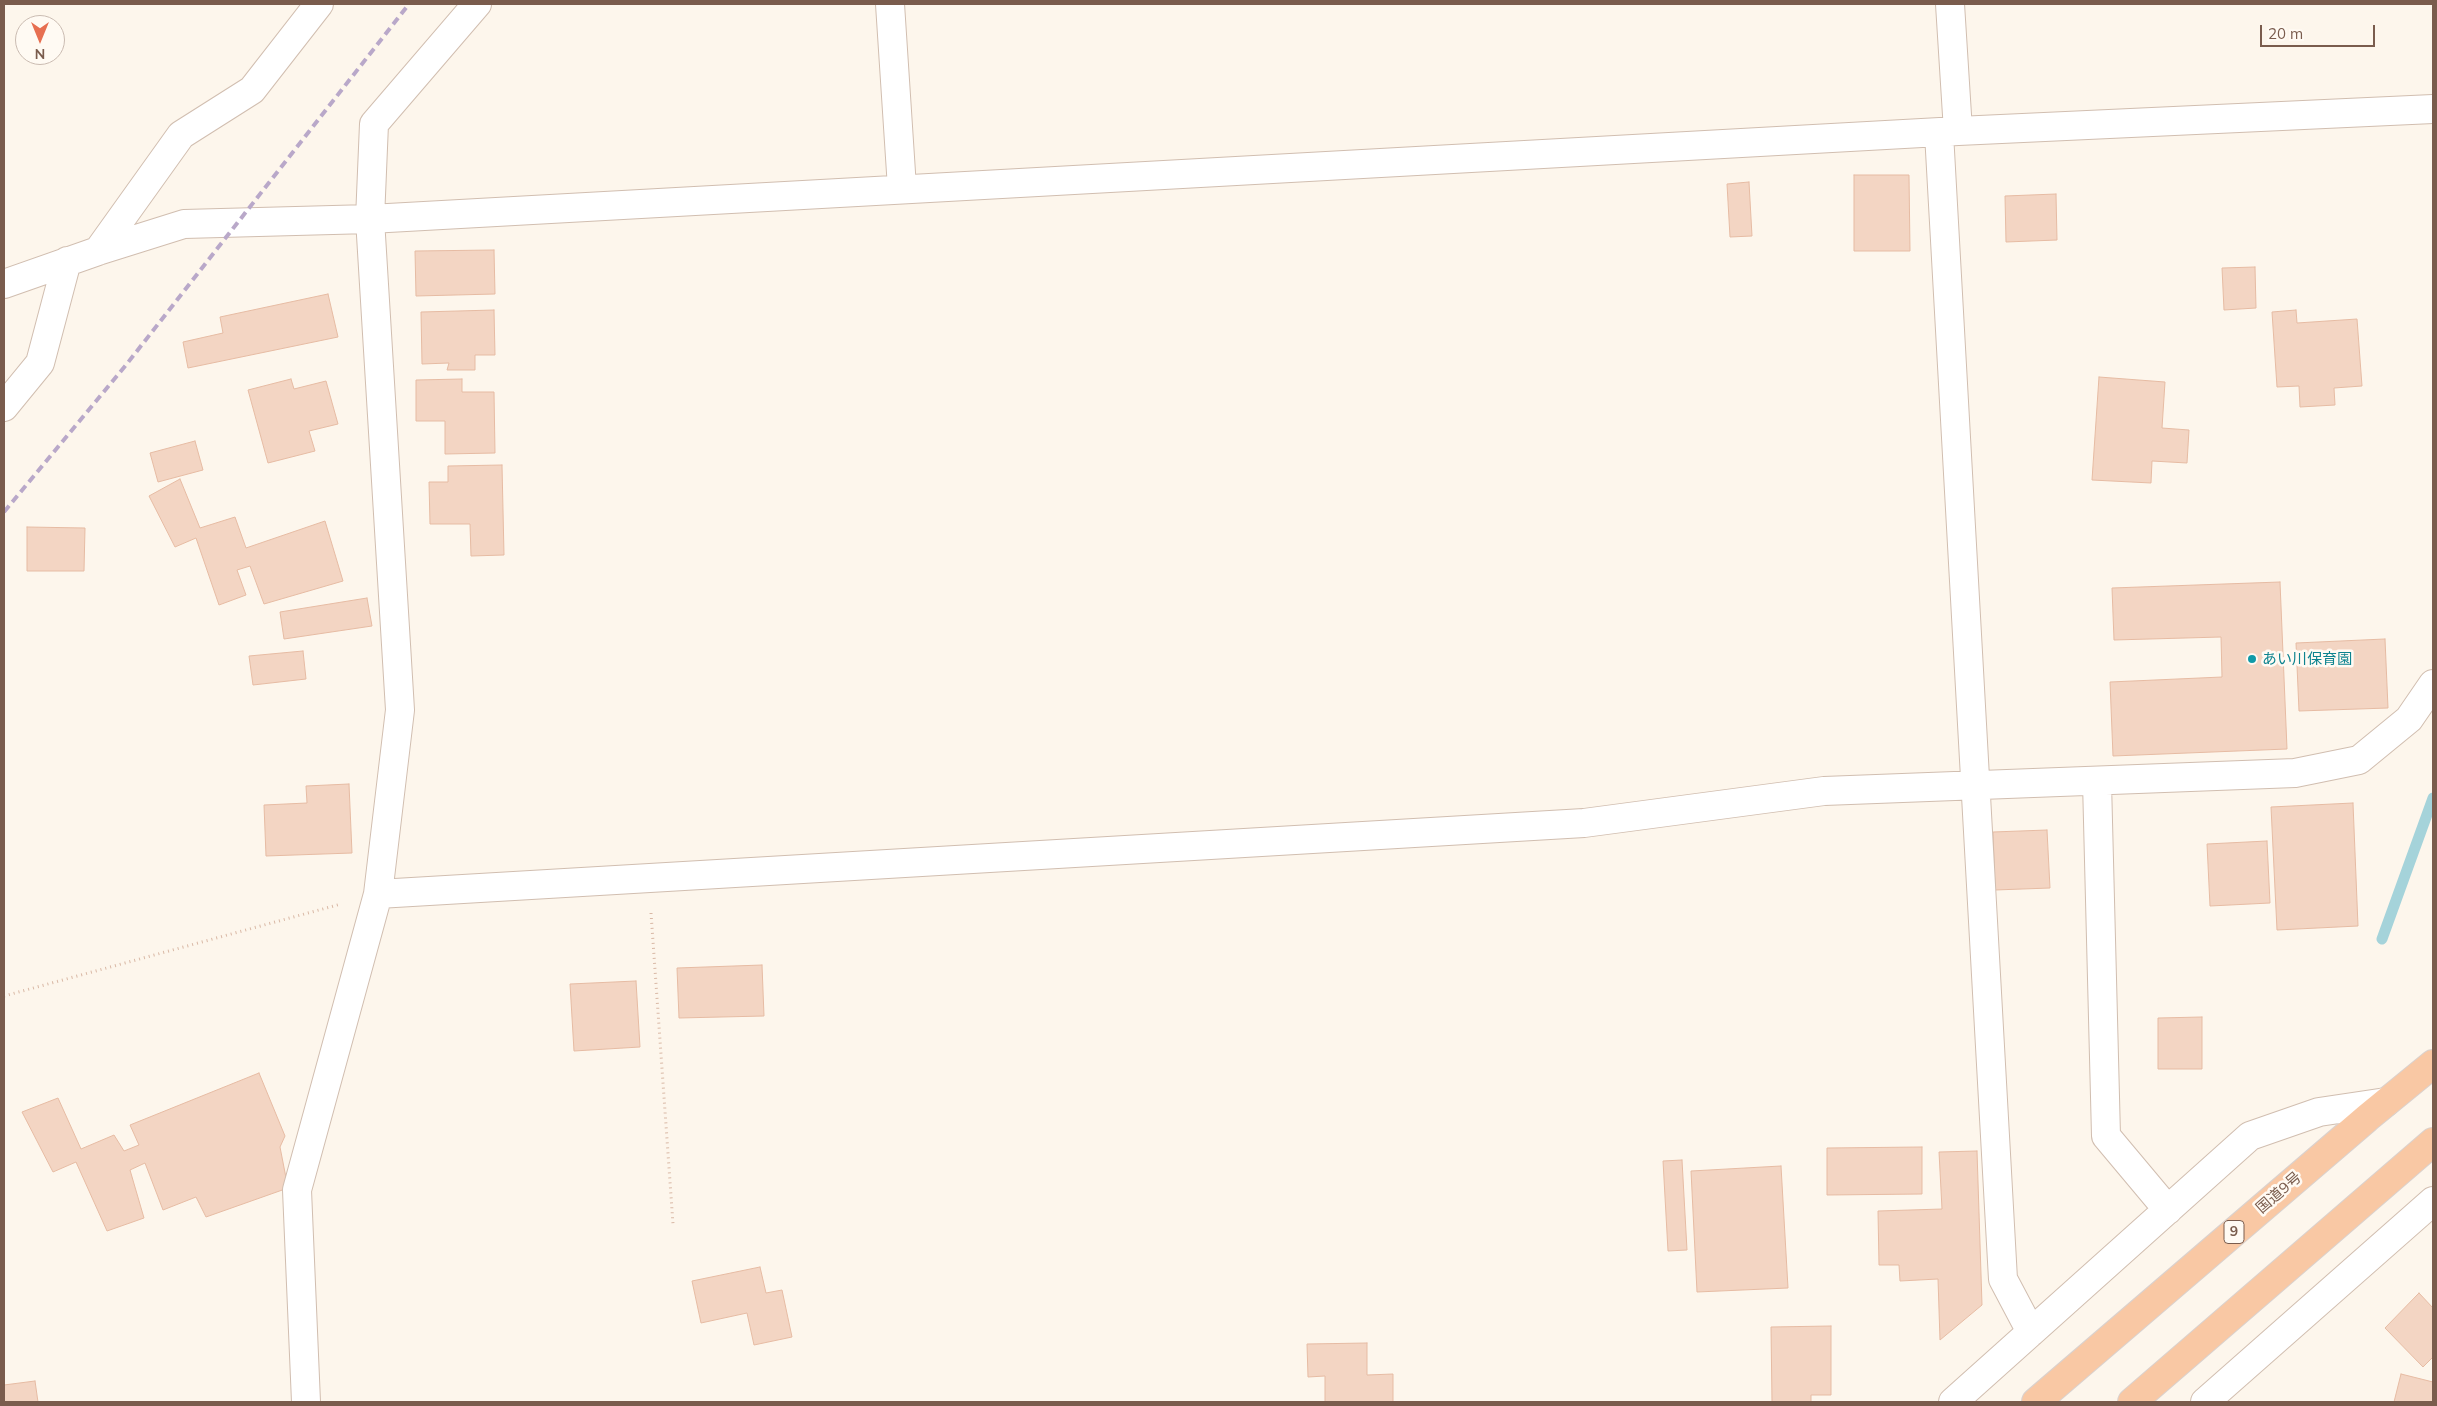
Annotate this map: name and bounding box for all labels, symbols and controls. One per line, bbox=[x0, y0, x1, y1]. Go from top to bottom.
north arrow bbox=[15, 15, 65, 65]
scale bar bbox=[2262, 15, 2377, 47]
text: 20 m bbox=[2268, 24, 2303, 43]
text: N bbox=[35, 45, 45, 63]
place label: あい川保育園 bbox=[2262, 650, 2352, 668]
marker: あい川保育園 bbox=[2246, 653, 2258, 665]
street label: 国道9号 bbox=[2253, 1168, 2305, 1218]
road number: 9 bbox=[2224, 1220, 2244, 1244]

